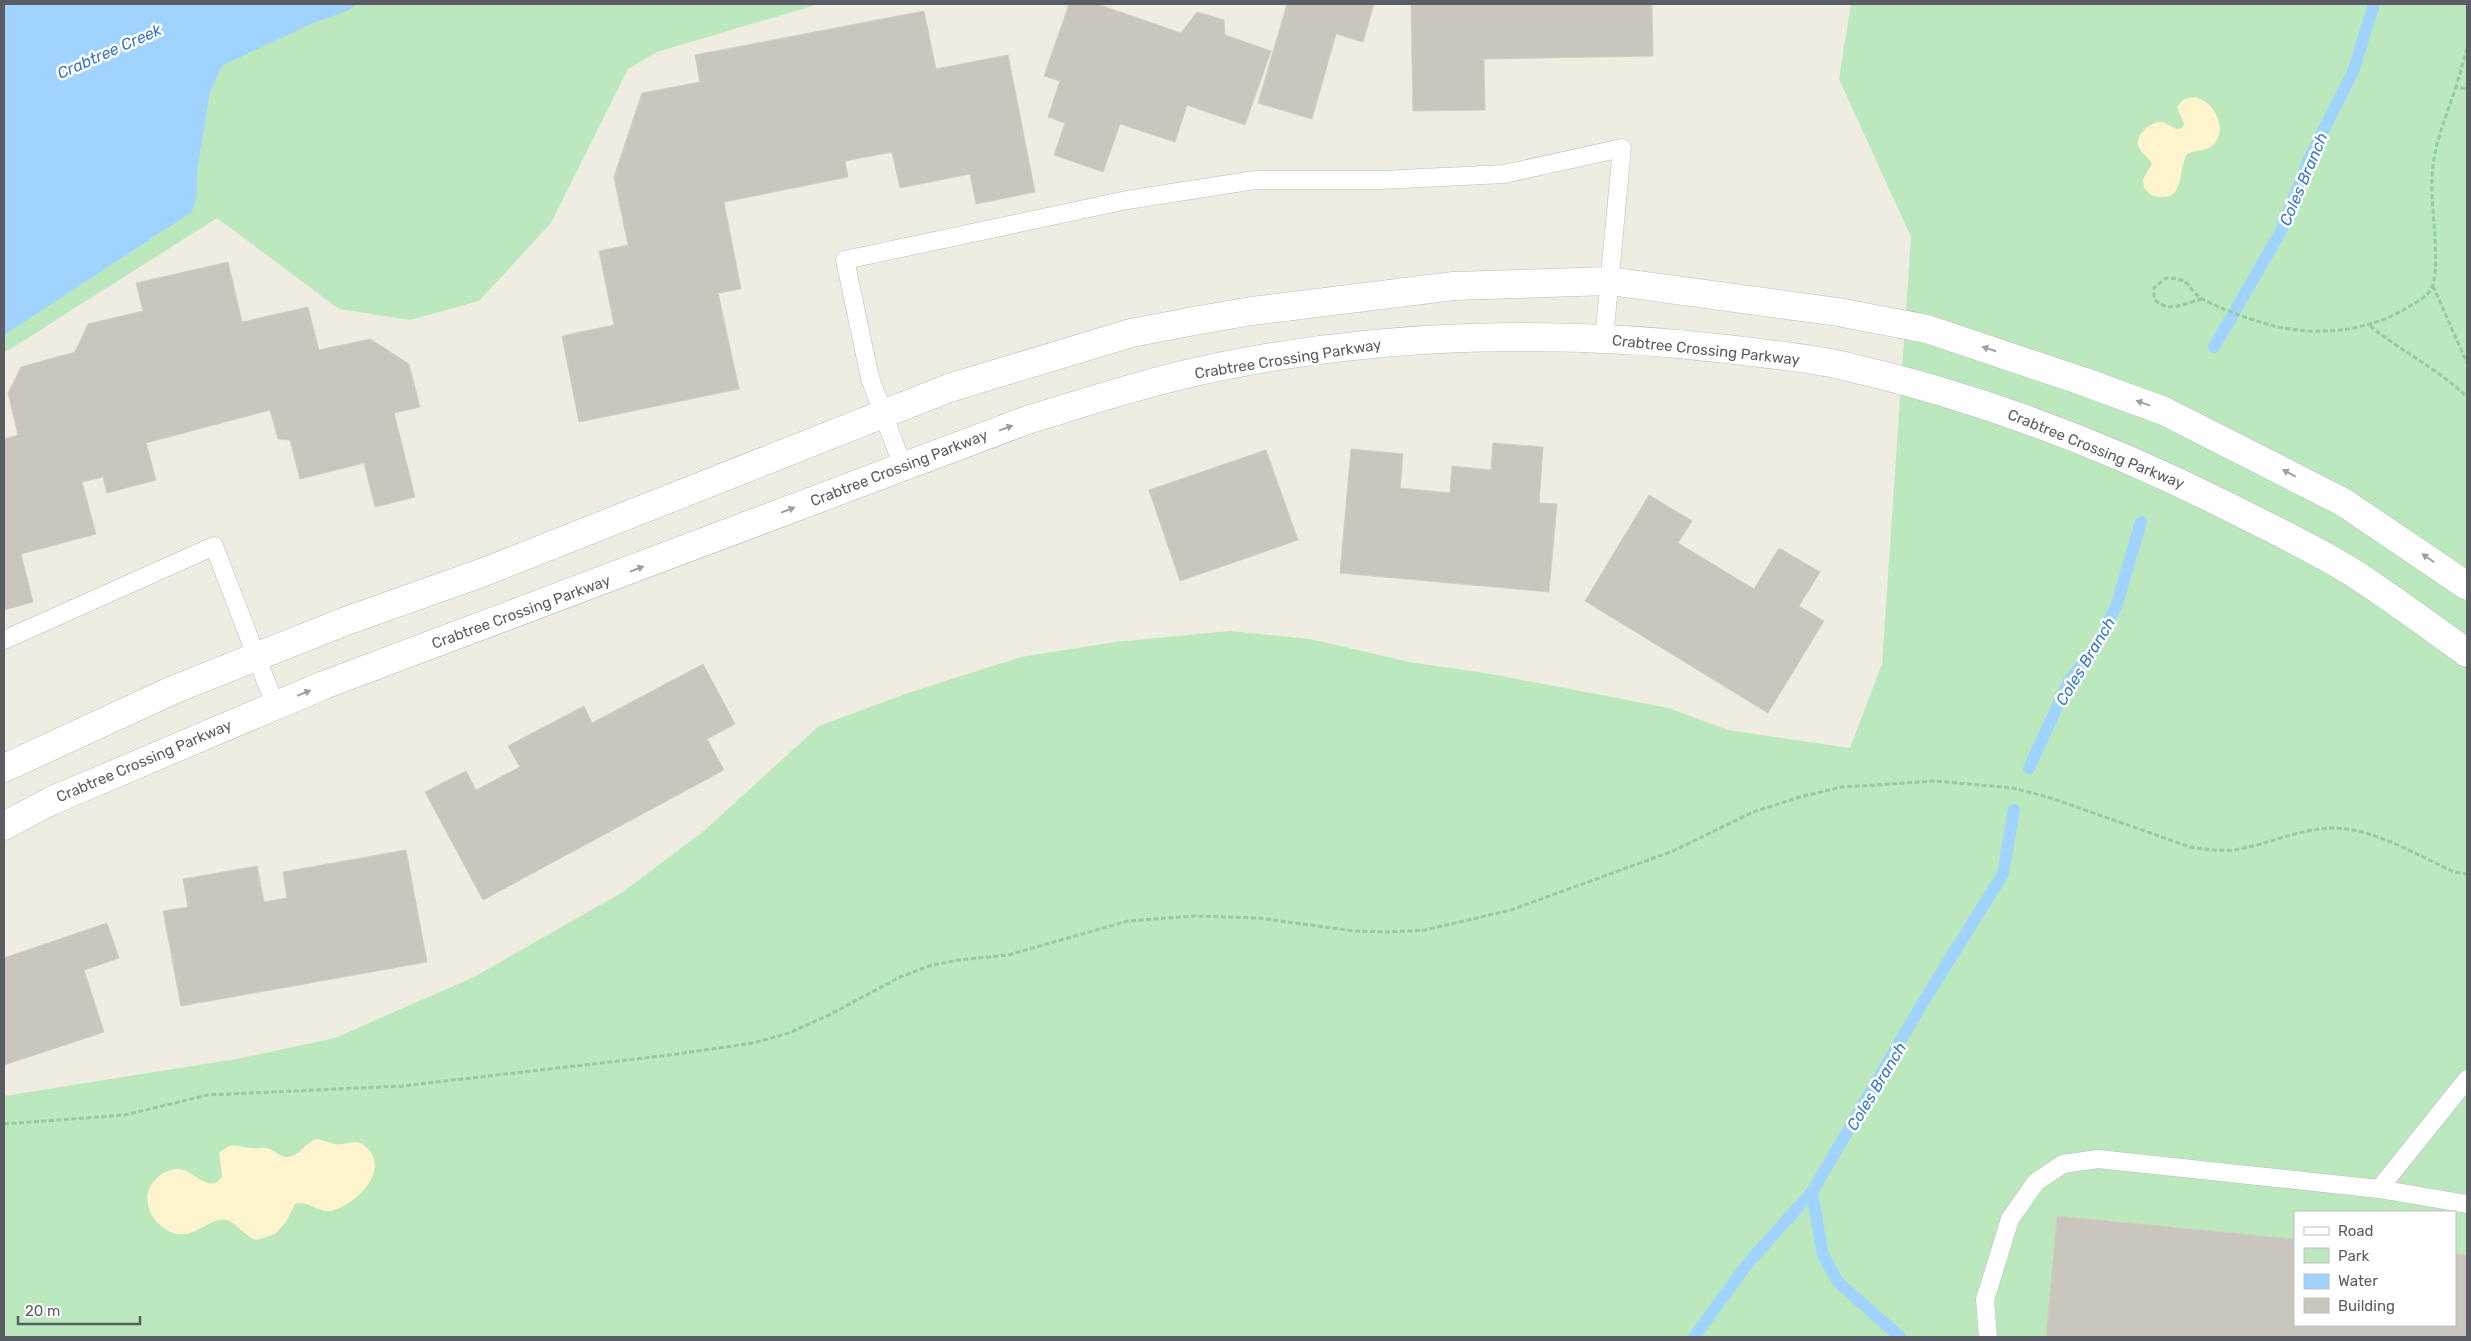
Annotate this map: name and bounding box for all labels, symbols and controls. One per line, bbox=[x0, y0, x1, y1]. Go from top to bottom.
water label: Crabtree Creek bbox=[54, 20, 165, 83]
water label: Coles Branch bbox=[2275, 130, 2332, 229]
street label: Crabtree Crossing Parkway bbox=[1611, 331, 1801, 369]
street label: Crabtree Crossing Parkway bbox=[1193, 335, 1383, 383]
one-way arrow bbox=[1982, 345, 1997, 353]
one-way arrow bbox=[2135, 399, 2150, 406]
street label: Crabtree Crossing Parkway bbox=[2005, 405, 2187, 493]
one-way arrow bbox=[999, 424, 1014, 432]
street label: Crabtree Crossing Parkway bbox=[808, 426, 990, 510]
one-way arrow bbox=[2282, 469, 2296, 477]
one-way arrow bbox=[781, 506, 796, 514]
one-way arrow bbox=[2421, 553, 2434, 563]
one-way arrow bbox=[629, 564, 644, 572]
street label: Crabtree Crossing Parkway bbox=[429, 571, 613, 653]
water label: Coles Branch bbox=[2052, 614, 2119, 709]
one-way arrow bbox=[297, 689, 312, 697]
street label: Crabtree Crossing Parkway bbox=[54, 716, 234, 806]
water label: Coles Branch bbox=[1843, 1039, 1910, 1134]
legend bbox=[2294, 1211, 2456, 1326]
text: Road bbox=[2338, 1222, 2374, 1240]
text: Park bbox=[2338, 1247, 2369, 1265]
text: Water bbox=[2338, 1272, 2378, 1290]
scale bar bbox=[18, 1294, 140, 1326]
text: Building bbox=[2338, 1297, 2395, 1315]
text: 20 m bbox=[25, 1302, 60, 1320]

